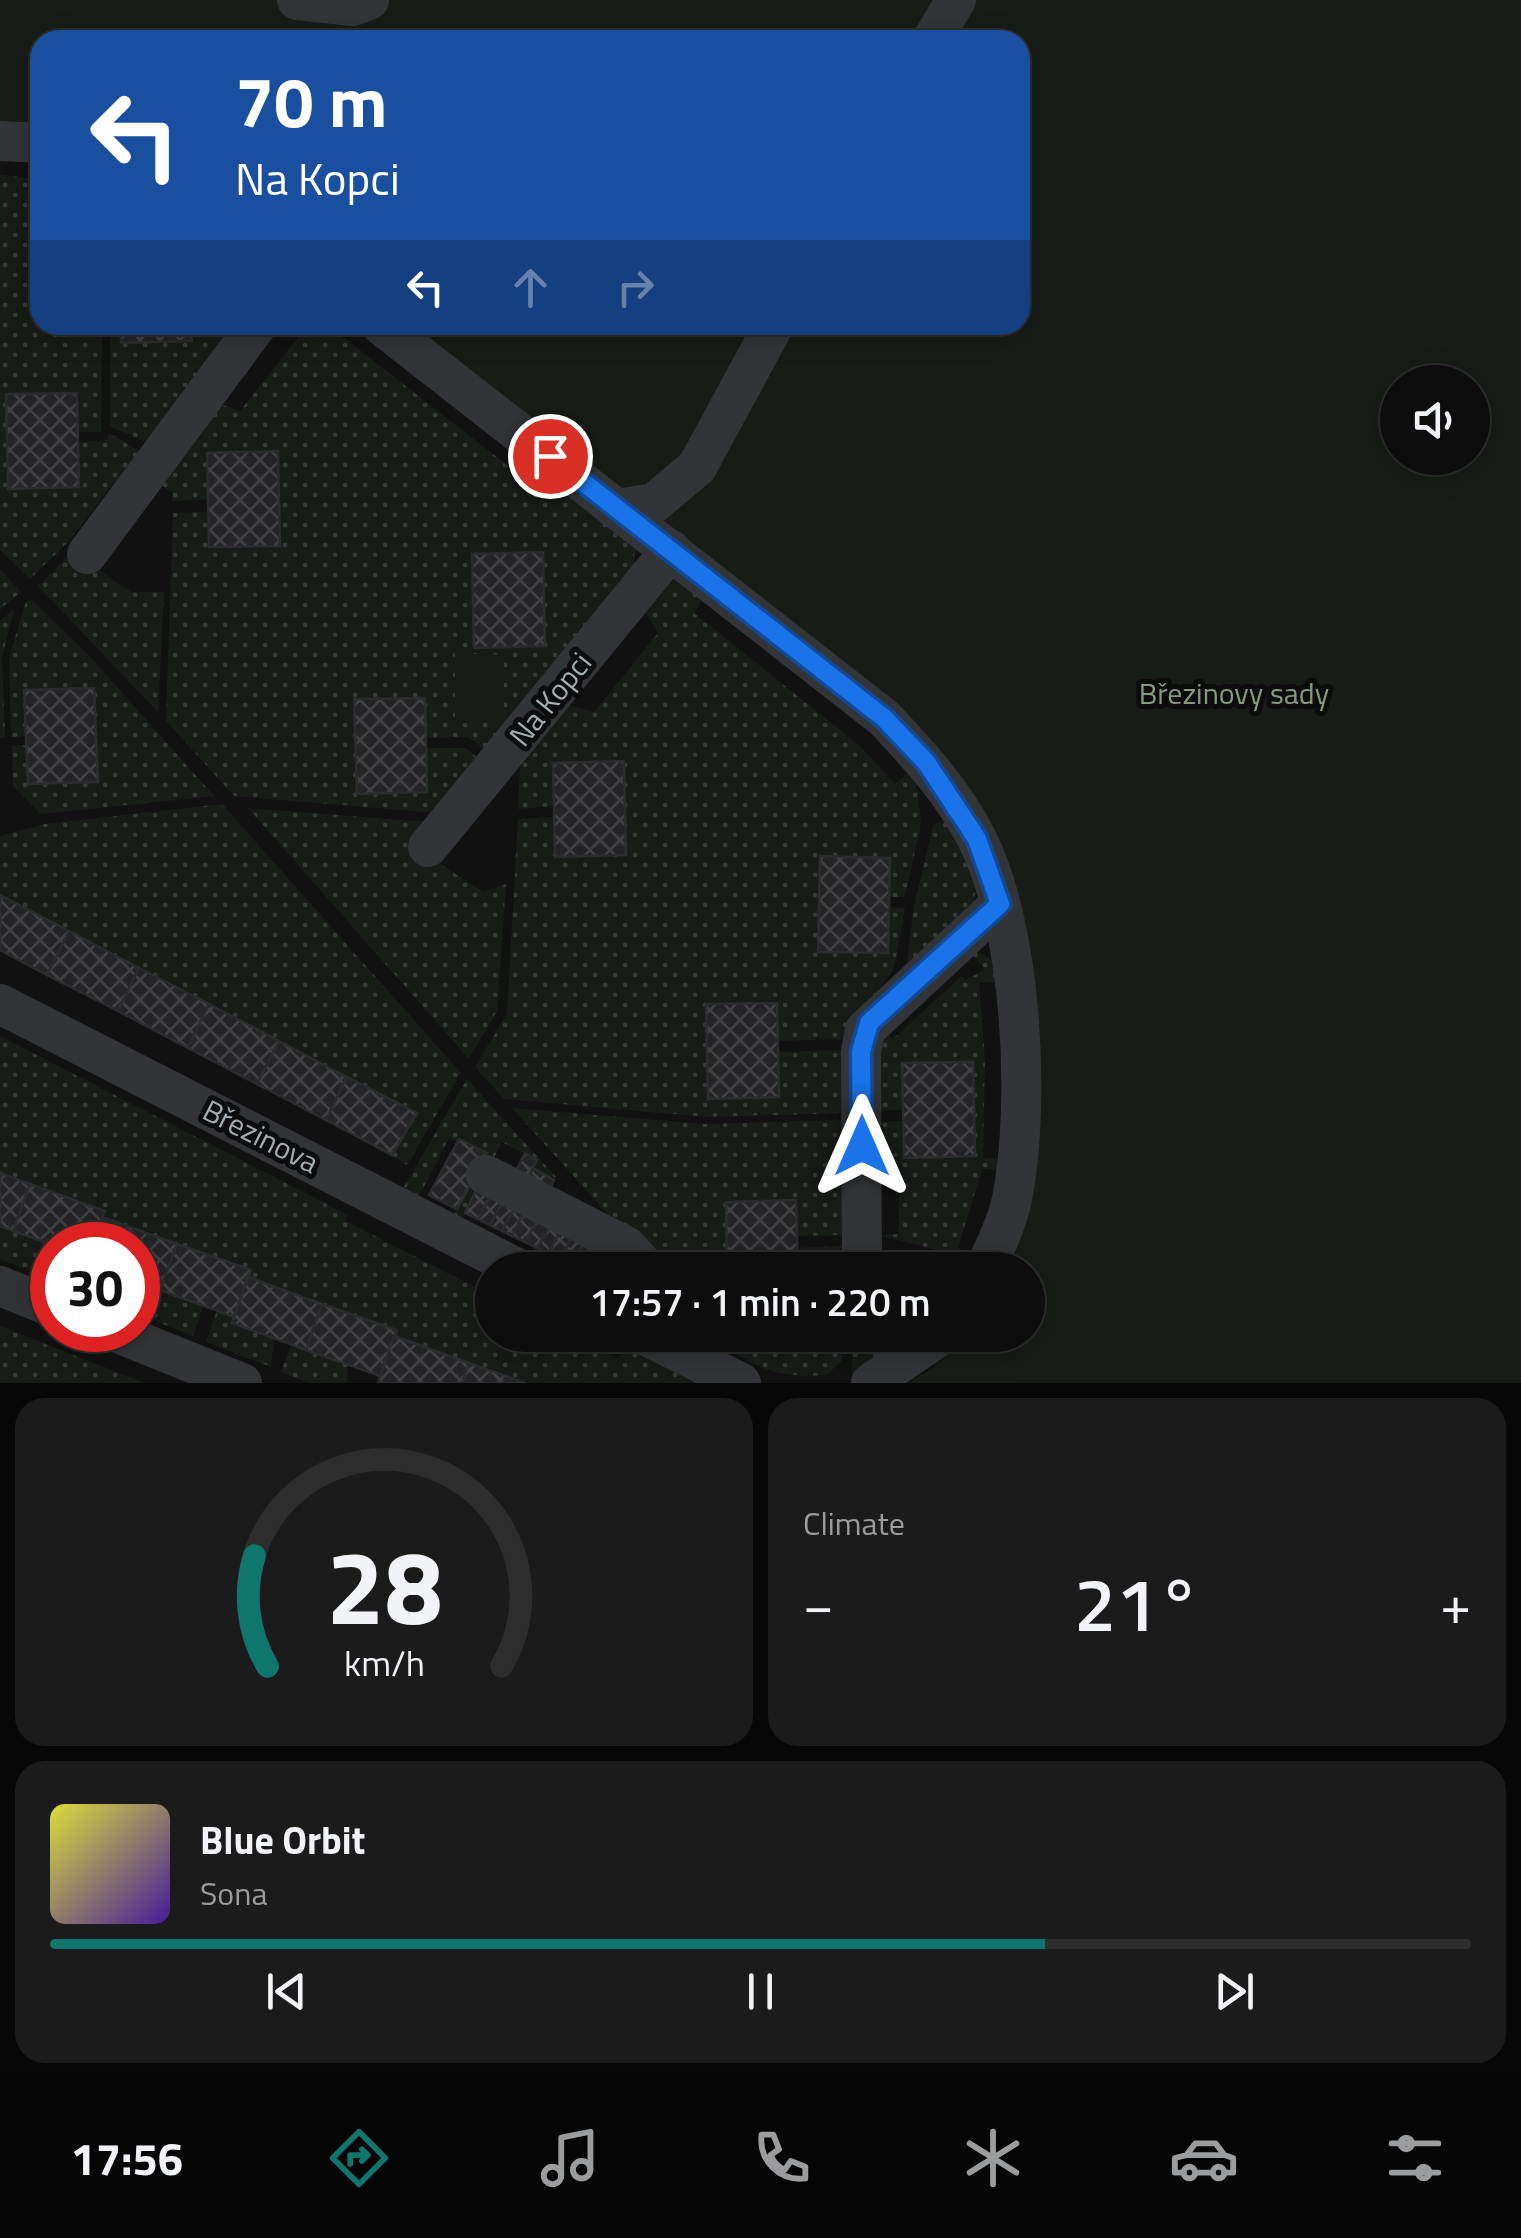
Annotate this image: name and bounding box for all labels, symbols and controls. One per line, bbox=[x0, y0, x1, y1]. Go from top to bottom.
text: 70 m bbox=[235, 48, 388, 154]
icon: left bbox=[70, 70, 200, 200]
text: Na Kopci bbox=[235, 144, 400, 212]
icon: left bbox=[398, 260, 453, 315]
icon: ahead bbox=[503, 260, 558, 315]
icon: right bbox=[608, 260, 663, 315]
map controls bbox=[1380, 365, 1490, 475]
button: sound bbox=[1380, 365, 1490, 475]
pin bbox=[508, 414, 593, 499]
icon: arrive bbox=[523, 429, 578, 484]
street label: Na Kopci bbox=[498, 642, 602, 756]
park label: Březinovy sady bbox=[1139, 670, 1329, 716]
street label: Březinova bbox=[195, 1087, 327, 1185]
position arrow bbox=[810, 1094, 914, 1198]
speed limit sign: 30 bbox=[30, 1222, 160, 1352]
text: 17:57 · 1 min · 220 m bbox=[589, 1273, 931, 1331]
text: Climate bbox=[803, 1499, 905, 1547]
text: 28 bbox=[326, 1506, 442, 1664]
text: 21° bbox=[1074, 1546, 1200, 1660]
text: − bbox=[803, 1562, 834, 1645]
text: + bbox=[1440, 1562, 1471, 1645]
text: km/h bbox=[344, 1635, 424, 1690]
text: Blue Orbit bbox=[200, 1811, 365, 1869]
text: Sona bbox=[200, 1869, 267, 1917]
icon: previous bbox=[259, 1964, 314, 2019]
icon: pause bbox=[733, 1964, 788, 2019]
icon: next bbox=[1207, 1964, 1262, 2019]
icon: directions bbox=[324, 2123, 394, 2193]
icon: music bbox=[535, 2123, 605, 2193]
icon: phone bbox=[747, 2123, 817, 2193]
icon: climate bbox=[958, 2123, 1028, 2193]
icon: car bbox=[1169, 2123, 1239, 2193]
icon: filters bbox=[1380, 2123, 1450, 2193]
text: 17:56 bbox=[71, 2124, 183, 2192]

